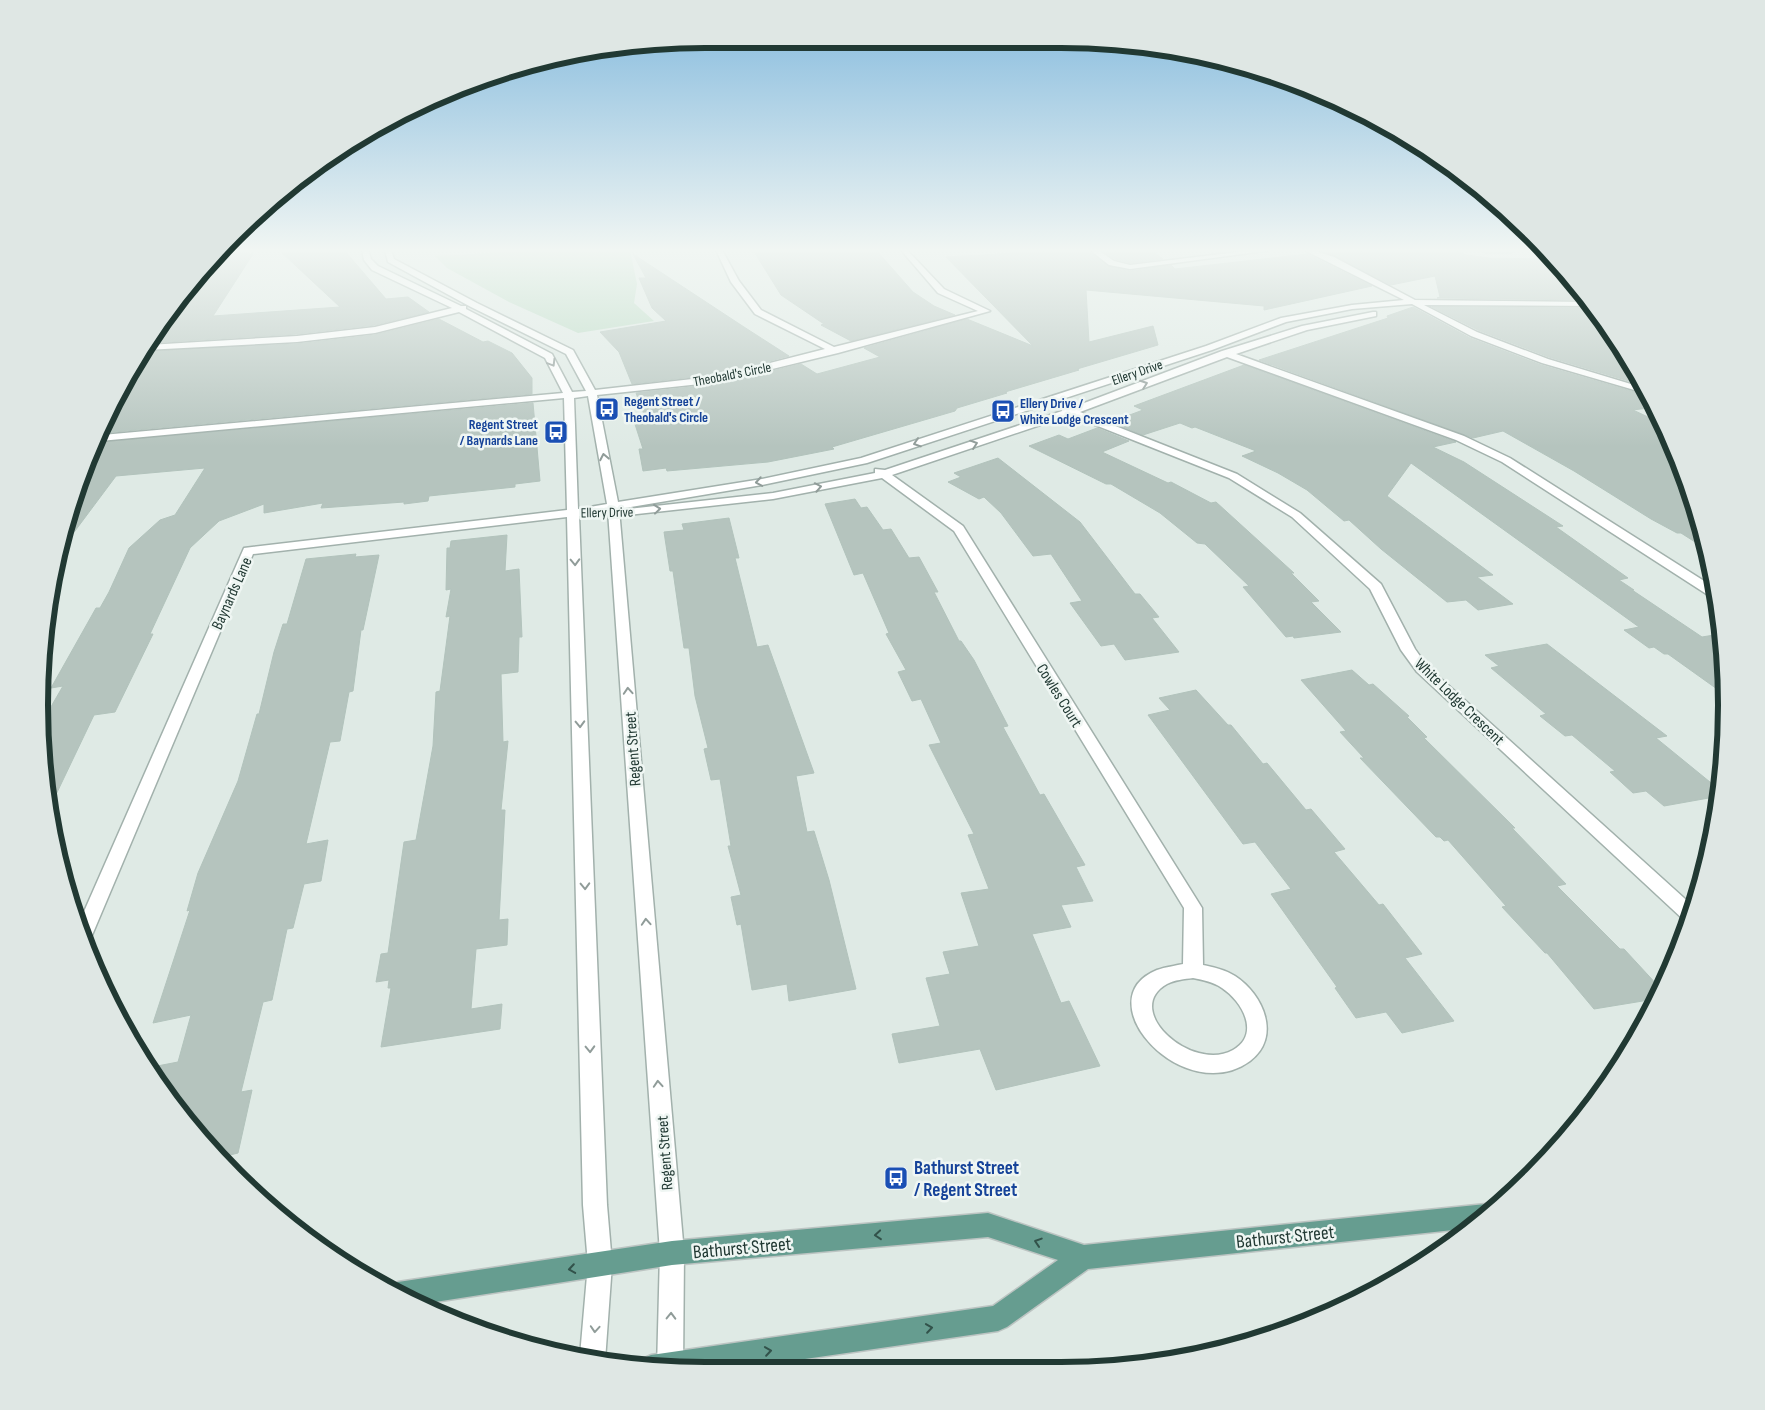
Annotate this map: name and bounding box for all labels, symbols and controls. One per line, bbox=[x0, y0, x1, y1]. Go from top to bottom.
street label: Ellery Drive bbox=[1109, 356, 1165, 389]
one-way arrow bbox=[545, 358, 555, 367]
street label: Theobald's Circle bbox=[692, 359, 773, 390]
one-way arrow bbox=[1140, 380, 1148, 390]
place label: Regent Street / Theobald's Circle bbox=[624, 393, 708, 426]
place label: Ellery Drive / White Lodge Crescent bbox=[1020, 395, 1129, 428]
bus stop icon: Regent Street / Theobald's Circle bbox=[594, 396, 620, 422]
bus stop icon: Ellery Drive / White Lodge Crescent bbox=[990, 398, 1016, 424]
place label: Regent Street / Baynards Lane bbox=[460, 416, 538, 449]
bus stop icon: Regent Street / Baynards Lane bbox=[543, 419, 569, 445]
one-way arrow bbox=[913, 438, 922, 448]
one-way arrow bbox=[970, 440, 978, 450]
one-way arrow bbox=[600, 453, 610, 462]
one-way arrow bbox=[755, 476, 764, 486]
one-way arrow bbox=[814, 482, 823, 493]
street label: Ellery Drive bbox=[580, 504, 634, 521]
one-way arrow bbox=[654, 504, 662, 515]
street label: Baynards Lane bbox=[208, 555, 257, 633]
one-way arrow bbox=[570, 558, 580, 566]
street label: White Lodge Crescent bbox=[1410, 655, 1508, 750]
street label: Cowles Court bbox=[1032, 660, 1086, 731]
one-way arrow bbox=[622, 686, 633, 694]
street label: Regent Street bbox=[621, 711, 646, 787]
one-way arrow bbox=[575, 720, 585, 728]
one-way arrow bbox=[580, 883, 590, 891]
one-way arrow bbox=[640, 918, 651, 926]
one-way arrow bbox=[585, 1046, 595, 1053]
one-way arrow bbox=[653, 1080, 664, 1088]
street label: Regent Street bbox=[653, 1115, 678, 1191]
place label: Bathurst Street / Regent Street bbox=[914, 1157, 1019, 1202]
bus stop icon: Bathurst Street / Regent Street bbox=[883, 1165, 909, 1191]
street label: Bathurst Street bbox=[1235, 1221, 1336, 1254]
one-way arrow bbox=[874, 1229, 882, 1240]
street label: Bathurst Street bbox=[692, 1233, 792, 1264]
one-way arrow bbox=[1034, 1238, 1042, 1248]
one-way arrow bbox=[567, 1263, 576, 1273]
one-way arrow bbox=[666, 1312, 676, 1320]
one-way arrow bbox=[925, 1323, 933, 1333]
one-way arrow bbox=[590, 1325, 601, 1333]
one-way arrow bbox=[764, 1346, 772, 1357]

